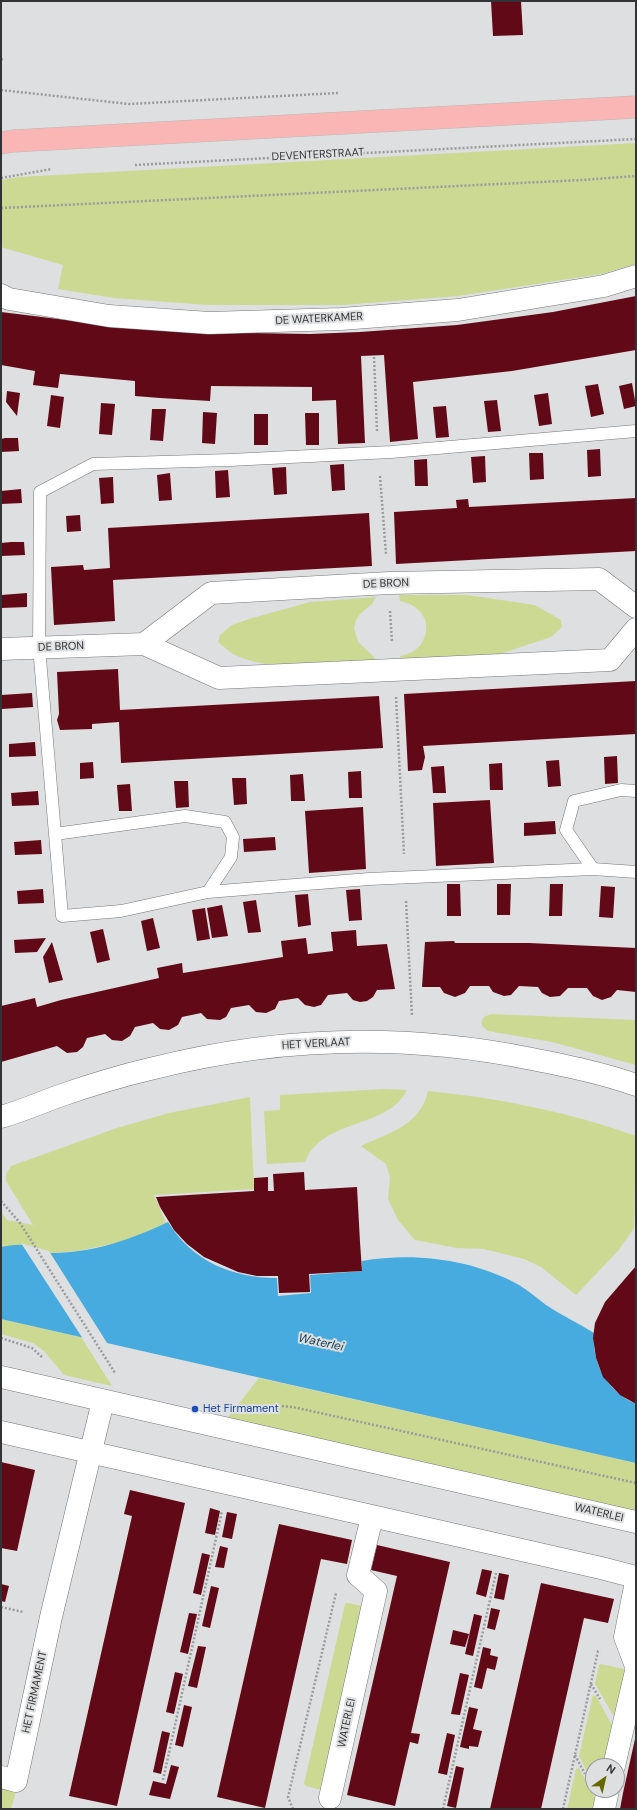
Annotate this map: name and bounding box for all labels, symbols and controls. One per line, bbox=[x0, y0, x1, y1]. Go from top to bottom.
street label: DEVENTERSTRAAT bbox=[271, 146, 365, 164]
street label: DE WATERKAMER bbox=[275, 310, 363, 328]
street label: DE BRON bbox=[363, 577, 409, 591]
street label: DE BRON bbox=[38, 640, 84, 654]
street label: HET VERLAAT bbox=[281, 1036, 351, 1052]
water label: Waterlei bbox=[297, 1331, 345, 1355]
place label: Het Firmament bbox=[203, 1402, 279, 1416]
marker: Het Firmament bbox=[190, 1404, 200, 1414]
street label: WATERLEI bbox=[573, 1501, 625, 1525]
street label: HET FIRMAMENT bbox=[20, 1650, 50, 1734]
street label: WATERLEI bbox=[335, 1697, 359, 1749]
north arrow bbox=[585, 1758, 625, 1798]
text: N bbox=[604, 1761, 618, 1777]

